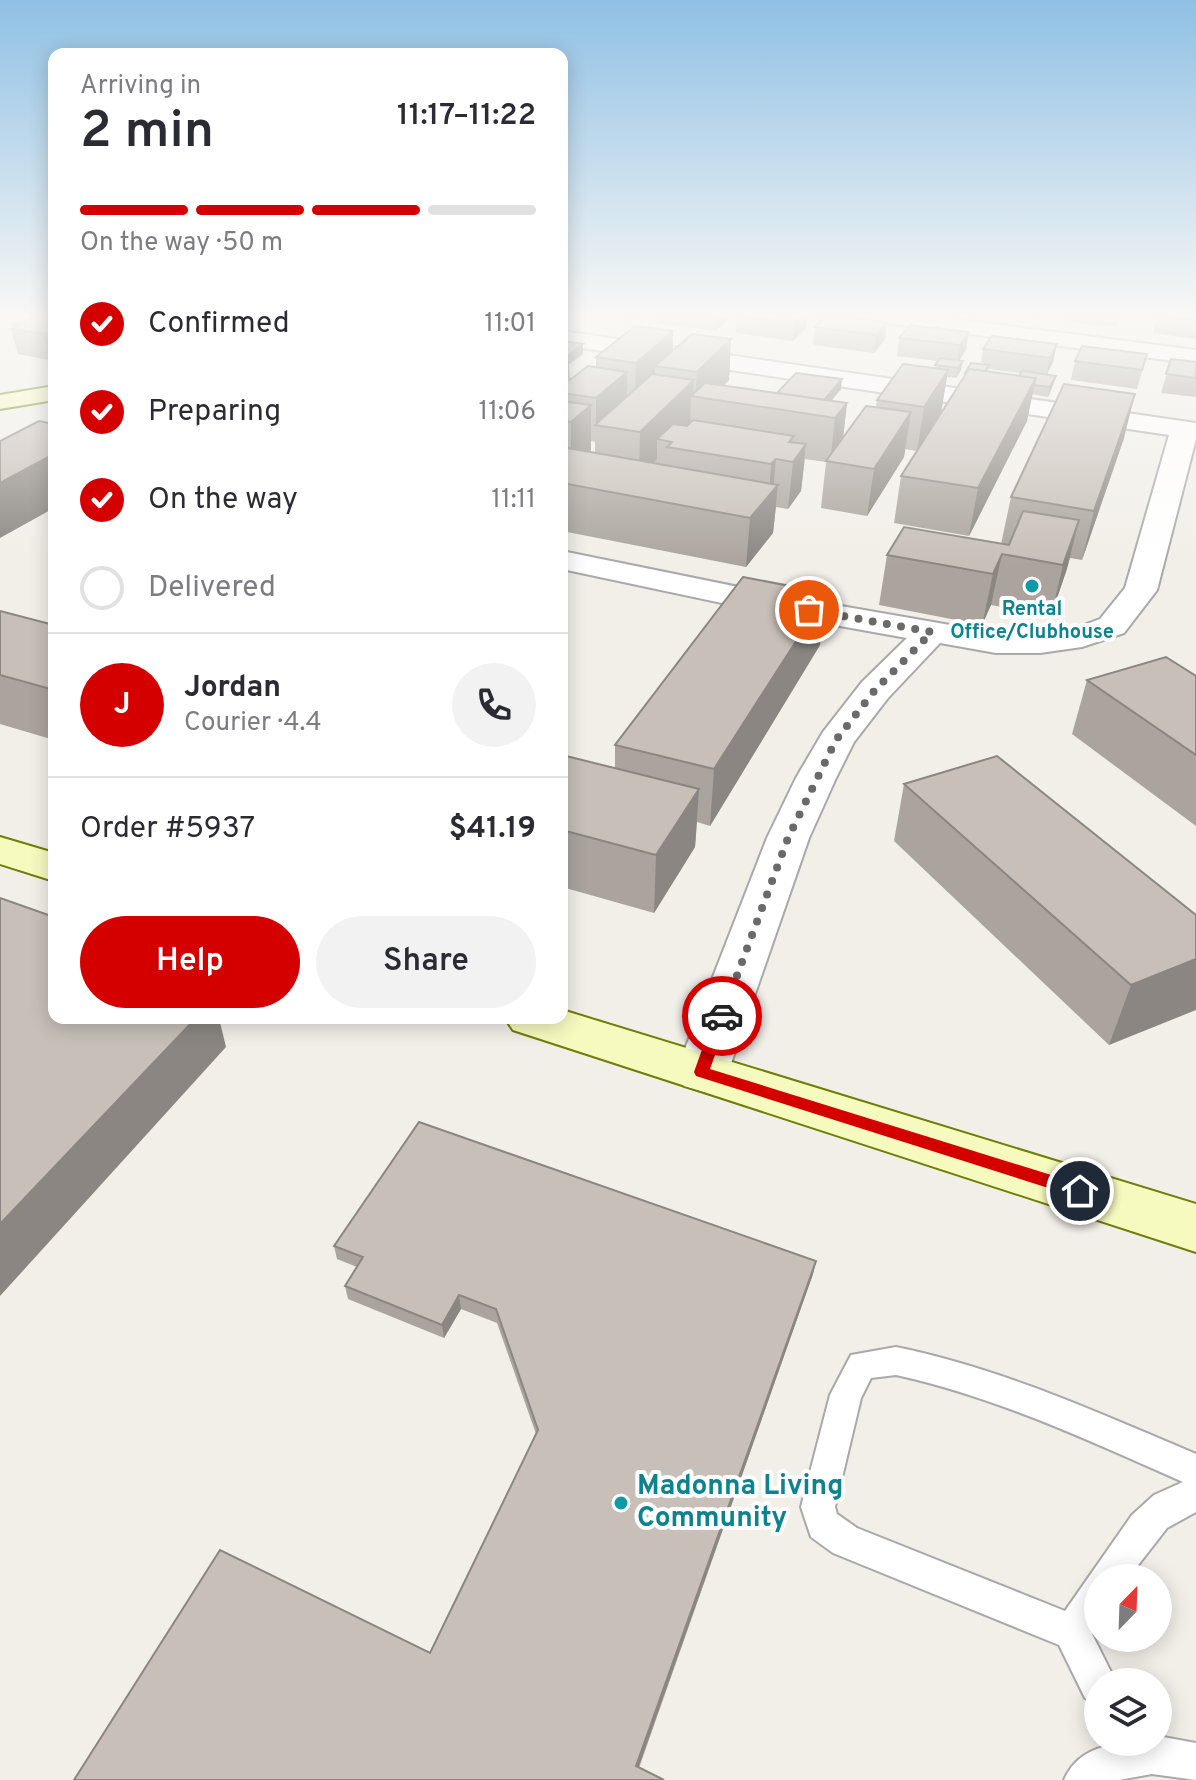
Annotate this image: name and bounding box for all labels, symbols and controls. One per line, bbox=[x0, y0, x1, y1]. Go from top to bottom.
text: Arriving in bbox=[80, 70, 201, 103]
text: 11:17–11:22 bbox=[397, 98, 536, 135]
text: 2 min bbox=[80, 100, 214, 166]
text: On the way · 50 m bbox=[80, 227, 283, 260]
icon: check bbox=[80, 302, 124, 346]
text: Confirmed bbox=[148, 306, 290, 343]
text: 11:01 bbox=[484, 308, 536, 341]
icon: check bbox=[80, 390, 124, 434]
text: Preparing bbox=[148, 394, 281, 431]
text: 11:06 bbox=[479, 396, 536, 429]
icon: check bbox=[80, 478, 124, 522]
text: On the way bbox=[148, 482, 298, 519]
text: 11:11 bbox=[491, 484, 536, 517]
text: Delivered bbox=[148, 570, 276, 607]
pin bbox=[775, 576, 843, 644]
marker: Rental Office/Clubhouse bbox=[1023, 577, 1041, 595]
icon: bag bbox=[787, 588, 831, 632]
place label: Rental Office/Clubhouse bbox=[950, 597, 1114, 646]
button: phone bbox=[452, 663, 536, 747]
text: Jordan bbox=[184, 670, 281, 707]
text: J bbox=[114, 687, 130, 724]
text: Courier · 4.4 bbox=[184, 707, 322, 740]
text: Order #5937 bbox=[80, 811, 255, 848]
text: $41.19 bbox=[449, 811, 536, 848]
button: Help bbox=[80, 916, 300, 1008]
button: Share bbox=[316, 916, 536, 1008]
courier bbox=[682, 976, 762, 1056]
icon: car bbox=[700, 994, 744, 1038]
pin bbox=[1046, 1157, 1114, 1225]
icon: home bbox=[1058, 1169, 1102, 1213]
place label: Madonna Living Community bbox=[637, 1469, 843, 1537]
marker: Madonna Living Community bbox=[612, 1494, 630, 1512]
north arrow bbox=[1084, 1564, 1172, 1652]
map controls bbox=[1084, 1564, 1172, 1756]
button: layers bbox=[1084, 1668, 1172, 1756]

